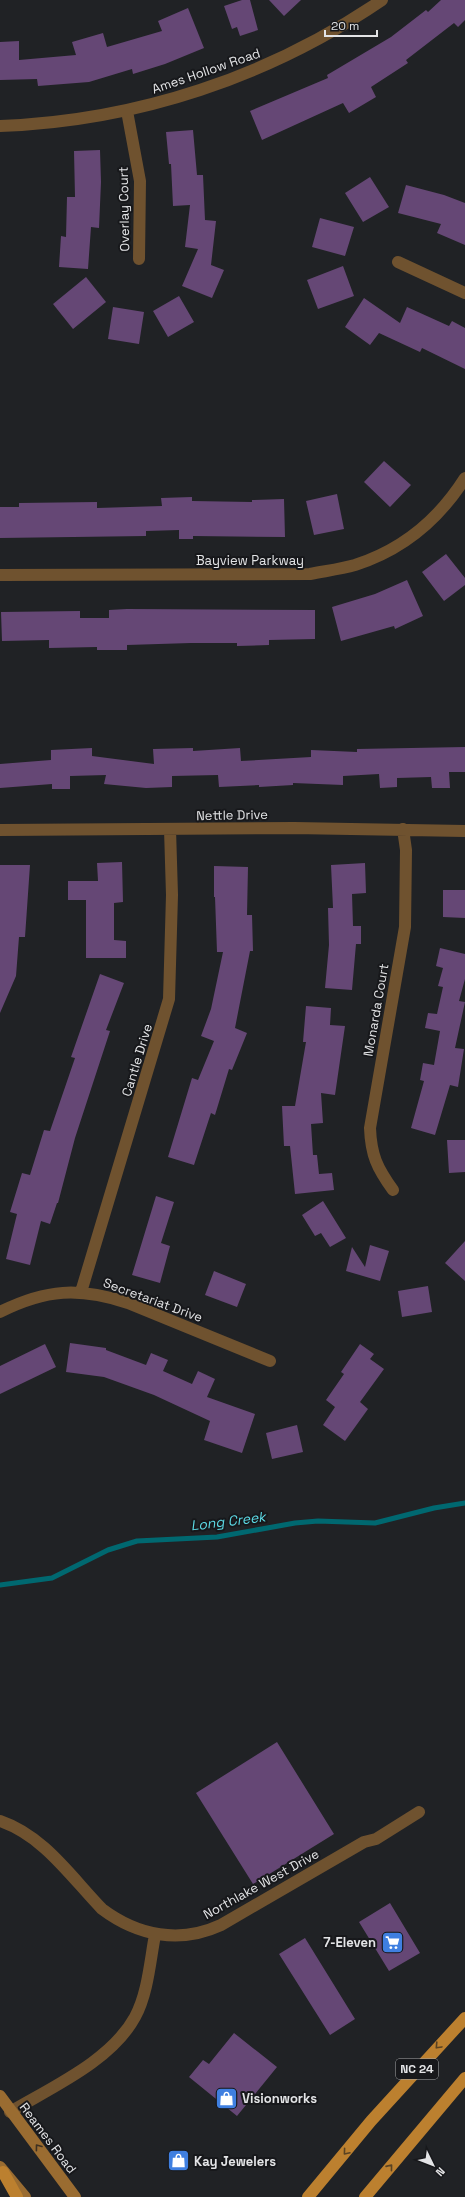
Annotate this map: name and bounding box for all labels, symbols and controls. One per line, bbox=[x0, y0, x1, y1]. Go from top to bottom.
scale bar bbox=[325, 12, 377, 38]
text: 20 m bbox=[331, 18, 359, 34]
street label: Ames Hollow Road bbox=[149, 44, 263, 98]
street label: Overlay Court bbox=[115, 166, 133, 252]
street label: Bayview Parkway bbox=[196, 552, 304, 569]
street label: Nettle Drive bbox=[196, 806, 268, 824]
street label: Monarda Court bbox=[359, 962, 393, 1058]
street label: Cantle Drive bbox=[118, 1022, 156, 1098]
street label: Secretariat Drive bbox=[101, 1274, 205, 1326]
water label: Long Creek bbox=[189, 1507, 268, 1535]
street label: Northlake West Drive bbox=[200, 1845, 322, 1923]
supermarket icon: 7-Eleven bbox=[379, 1929, 405, 1955]
place label: 7-Eleven bbox=[323, 1934, 376, 1951]
one-way arrow bbox=[435, 2041, 443, 2049]
road number: NC 24 bbox=[396, 2059, 438, 2079]
shop icon: Visionworks bbox=[214, 2085, 240, 2111]
place label: Visionworks bbox=[242, 2090, 317, 2107]
street label: Reames Road bbox=[16, 2099, 80, 2177]
one-way arrow bbox=[36, 2145, 43, 2152]
north arrow bbox=[413, 2145, 453, 2185]
one-way arrow bbox=[343, 2147, 350, 2154]
shop icon: Kay Jewelers bbox=[165, 2148, 191, 2174]
place label: Kay Jewelers bbox=[194, 2153, 276, 2170]
one-way arrow bbox=[385, 2164, 392, 2171]
text: N bbox=[433, 2164, 448, 2179]

